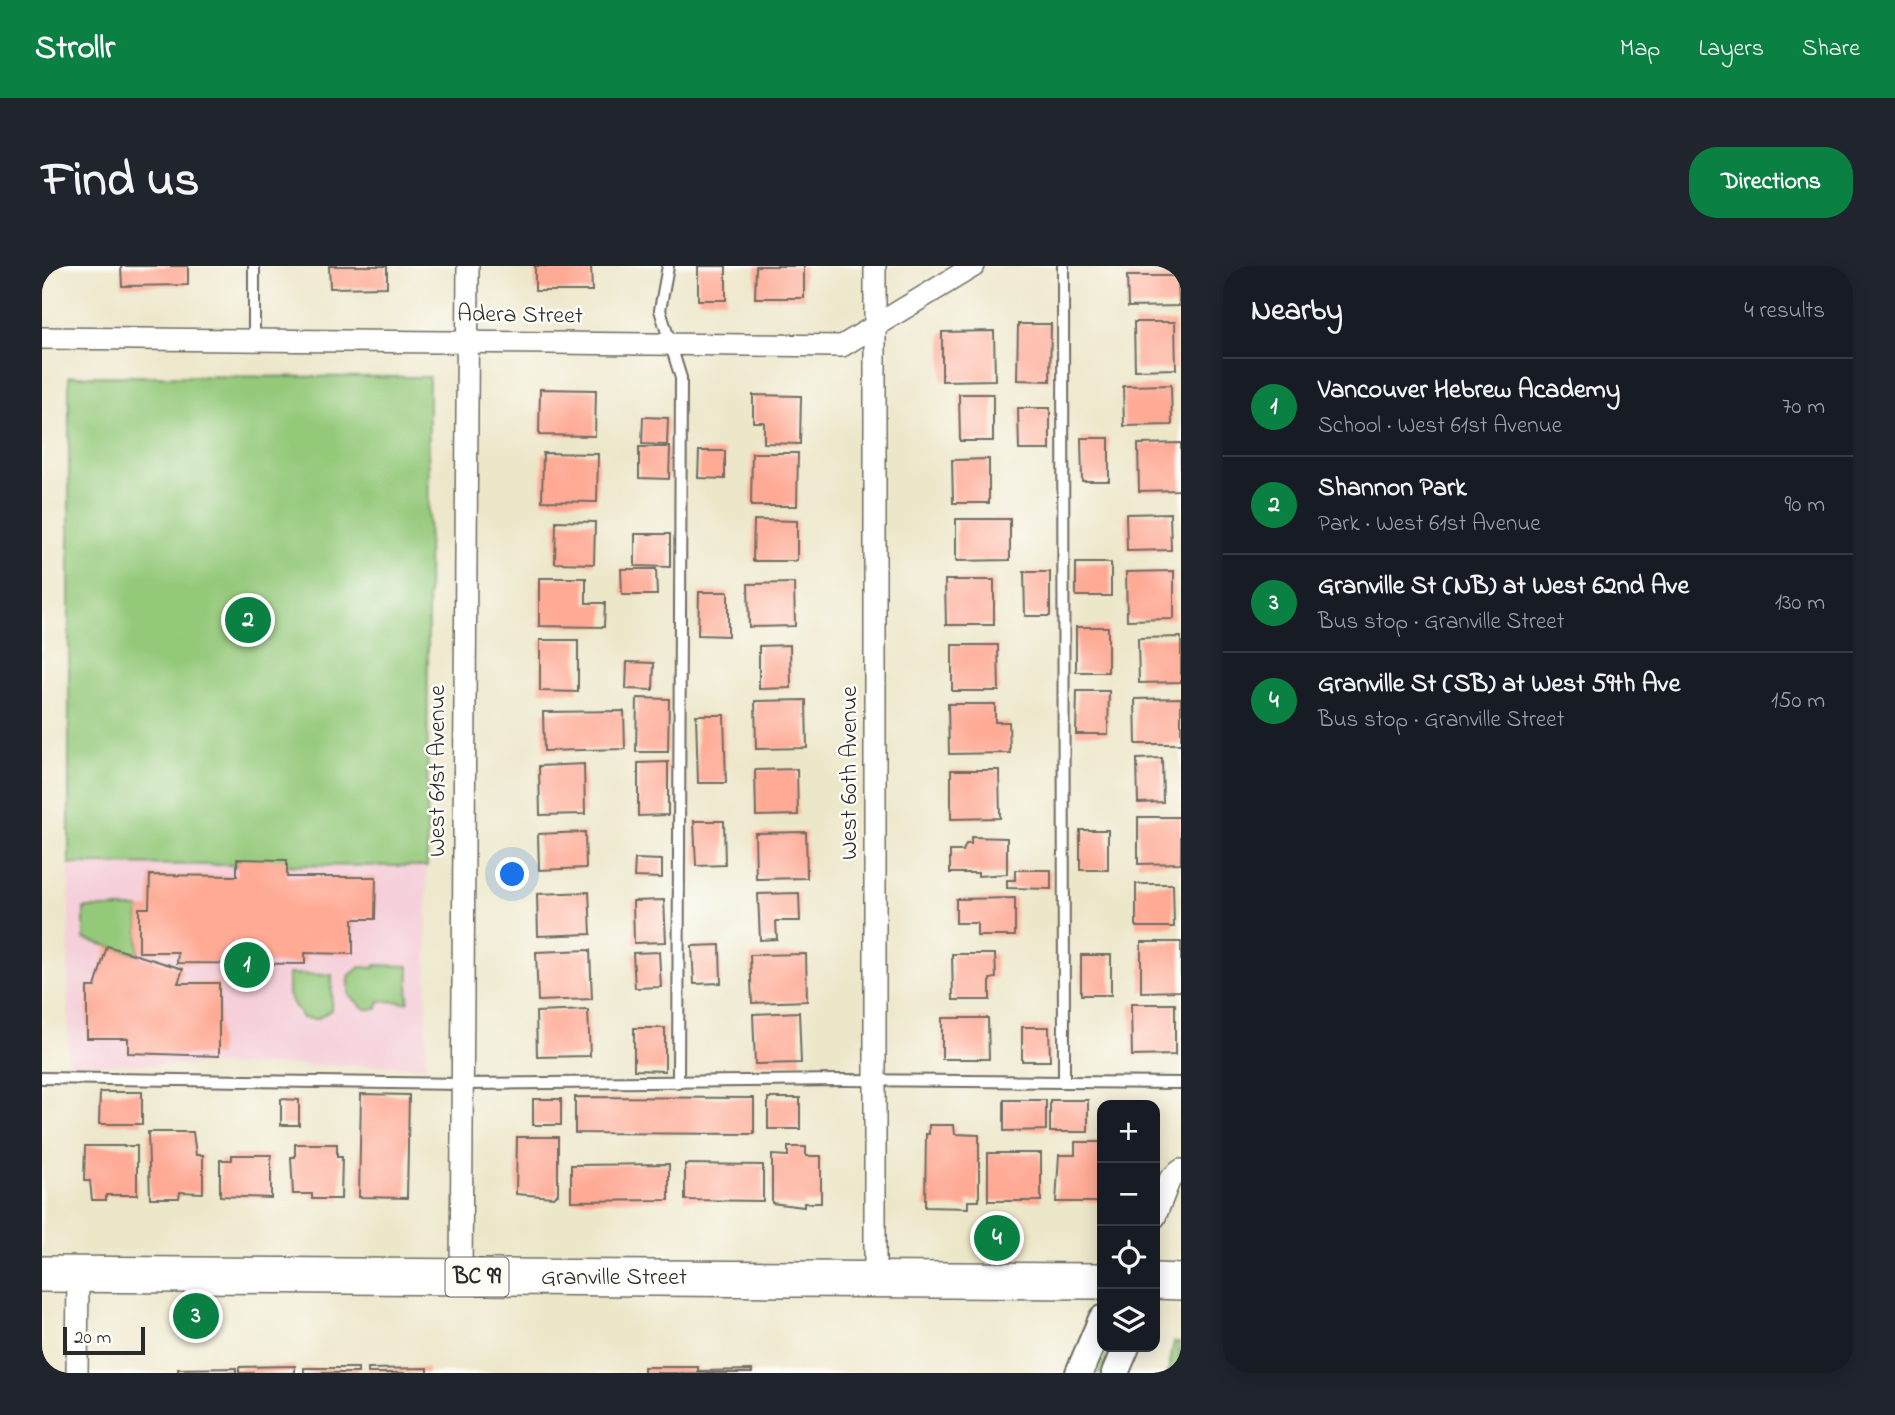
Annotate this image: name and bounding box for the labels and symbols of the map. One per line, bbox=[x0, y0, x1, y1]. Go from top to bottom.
street label: Adera Street bbox=[457, 297, 583, 335]
pin: 2 bbox=[225, 594, 271, 646]
street label: West 61st Avenue bbox=[421, 685, 456, 857]
street label: West 60th Avenue bbox=[833, 686, 868, 860]
your location bbox=[495, 857, 529, 891]
pin: 1 bbox=[224, 939, 270, 991]
pin: 4 bbox=[974, 1212, 1020, 1264]
road number: BC 99 bbox=[446, 1258, 508, 1296]
street label: Granville Street bbox=[541, 1261, 687, 1296]
pin: 3 bbox=[173, 1290, 219, 1342]
scale bar bbox=[63, 1324, 145, 1356]

